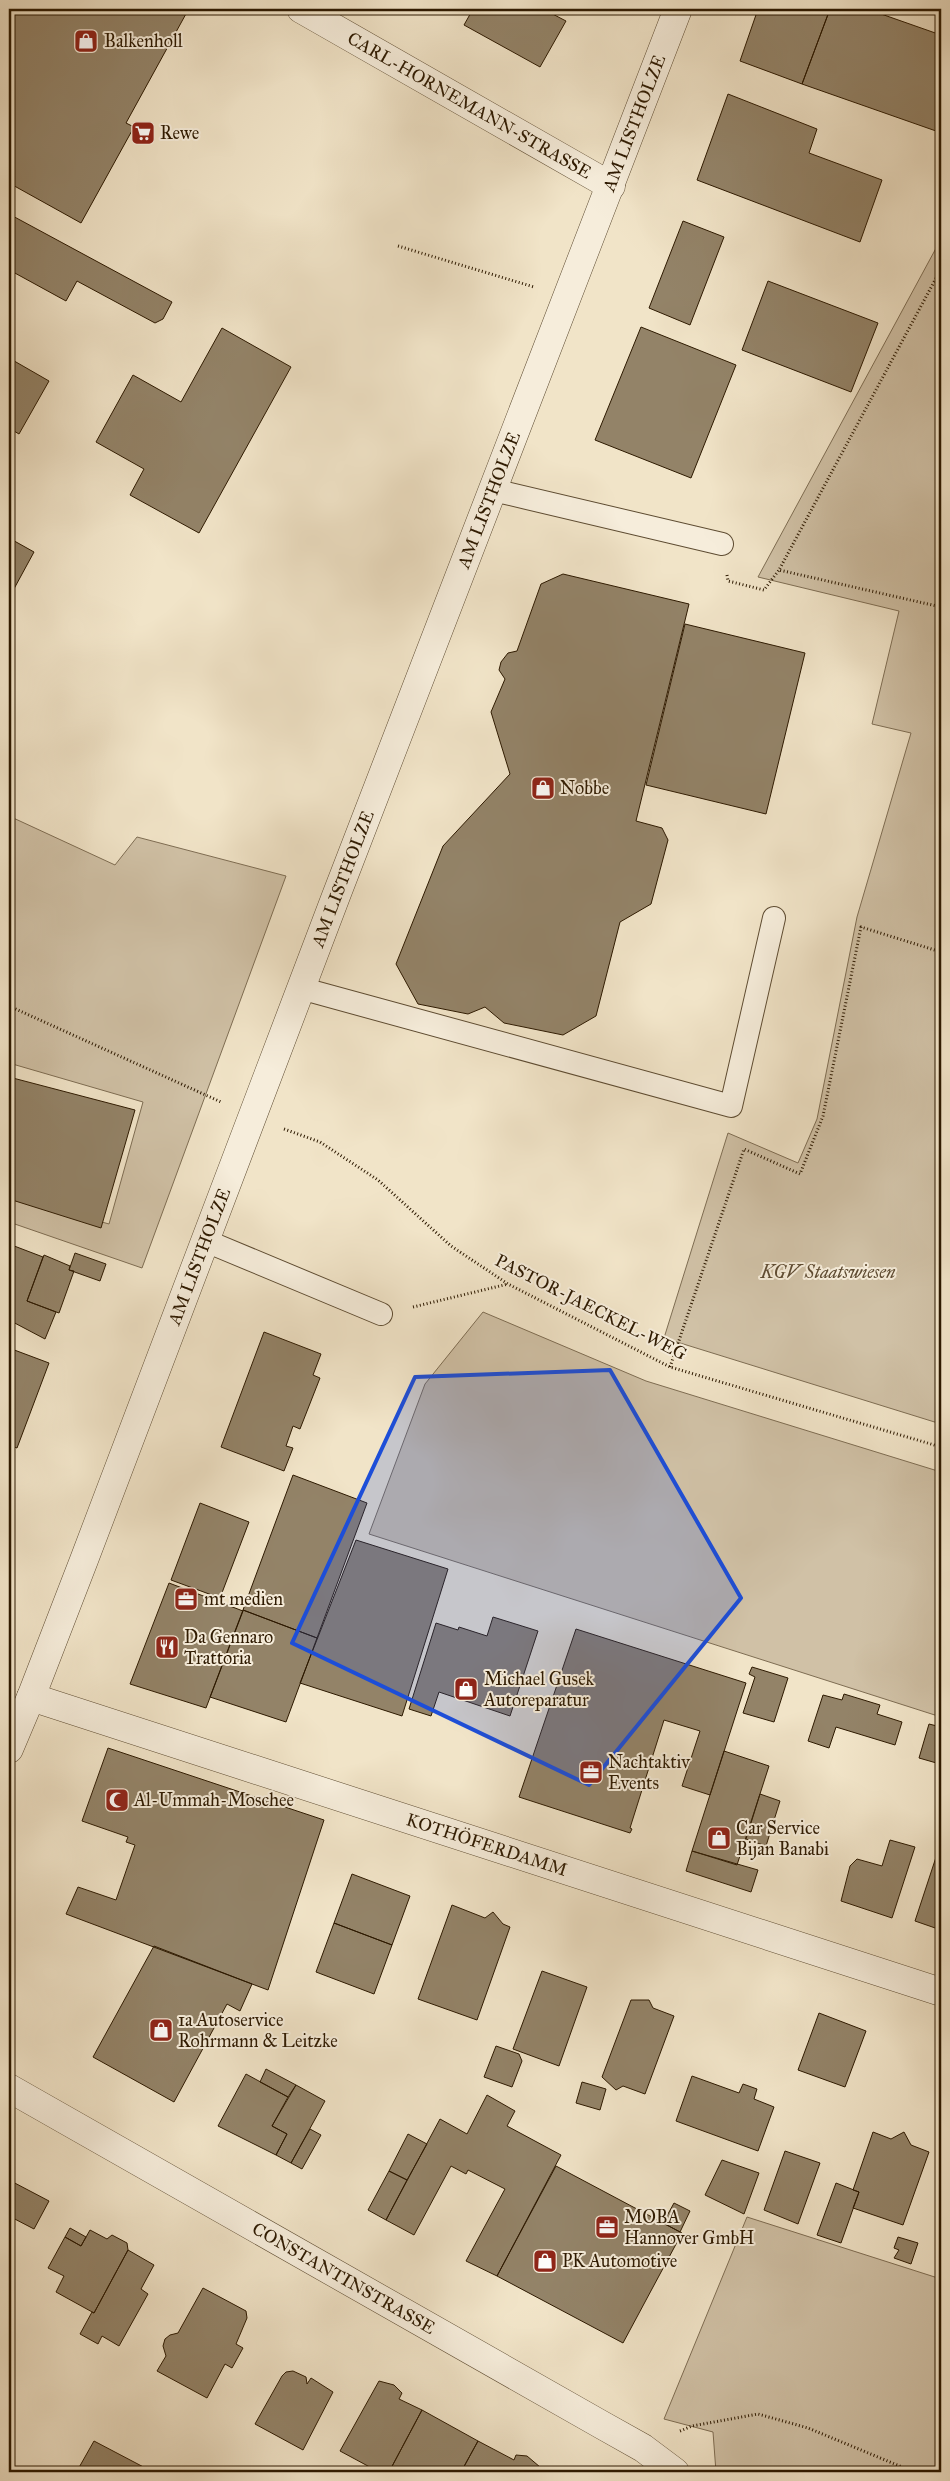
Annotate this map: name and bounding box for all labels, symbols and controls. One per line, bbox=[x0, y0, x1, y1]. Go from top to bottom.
street label: CARL-HORNEMANN-STRASSE bbox=[344, 27, 595, 184]
shop icon: Balkenholl bbox=[73, 28, 99, 54]
place label: Balkenholl bbox=[104, 30, 183, 52]
street label: AM LISTHOLZE bbox=[597, 52, 670, 195]
supermarket icon: Rewe bbox=[130, 120, 156, 146]
place label: Rewe bbox=[160, 122, 199, 144]
street label: AM LISTHOLZE bbox=[452, 428, 525, 572]
shop icon: Nobbe bbox=[530, 775, 556, 801]
place label: Nobbe bbox=[560, 777, 609, 799]
street label: AM LISTHOLZE bbox=[306, 807, 379, 951]
street label: AM LISTHOLZE bbox=[163, 1185, 235, 1329]
street label: PASTOR-JAECKEL-WEG bbox=[491, 1249, 691, 1366]
park label: KGV Staatswiesen bbox=[760, 1261, 896, 1283]
office icon: mt medien bbox=[173, 1586, 199, 1612]
place label: mt medien bbox=[204, 1588, 283, 1610]
place label: Da Gennaro Trattoria bbox=[184, 1626, 273, 1669]
restaurant icon: Da Gennaro Trattoria bbox=[154, 1634, 180, 1660]
place label: Michael Gusek Autoreparatur bbox=[483, 1668, 595, 1711]
shop icon: Michael Gusek Autoreparatur bbox=[453, 1676, 479, 1702]
place label: Nachtaktiv Events bbox=[608, 1751, 691, 1794]
office icon: Nachtaktiv Events bbox=[578, 1759, 604, 1785]
mosque icon: Al-Ummah-Moschee bbox=[104, 1787, 130, 1813]
place label: Al-Ummah-Moschee bbox=[133, 1789, 294, 1811]
street label: KOTHÖFERDAMM bbox=[403, 1808, 570, 1881]
place label: Car Service Bijan Banabi bbox=[736, 1817, 829, 1860]
shop icon: Car Service Bijan Banabi bbox=[706, 1825, 732, 1851]
place label: 1a Autoservice Rohrmann & Leitzke bbox=[178, 2009, 338, 2052]
shop icon: 1a Autoservice Rohrmann & Leitzke bbox=[148, 2017, 174, 2043]
place label: MOBA Hannover GmbH bbox=[624, 2206, 754, 2249]
office icon: MOBA Hannover GmbH bbox=[594, 2214, 620, 2240]
street label: CONSTANTINSTRASSE bbox=[248, 2218, 439, 2339]
shop icon: PK Automotive bbox=[532, 2248, 558, 2274]
place label: PK Automotive bbox=[562, 2250, 677, 2272]

